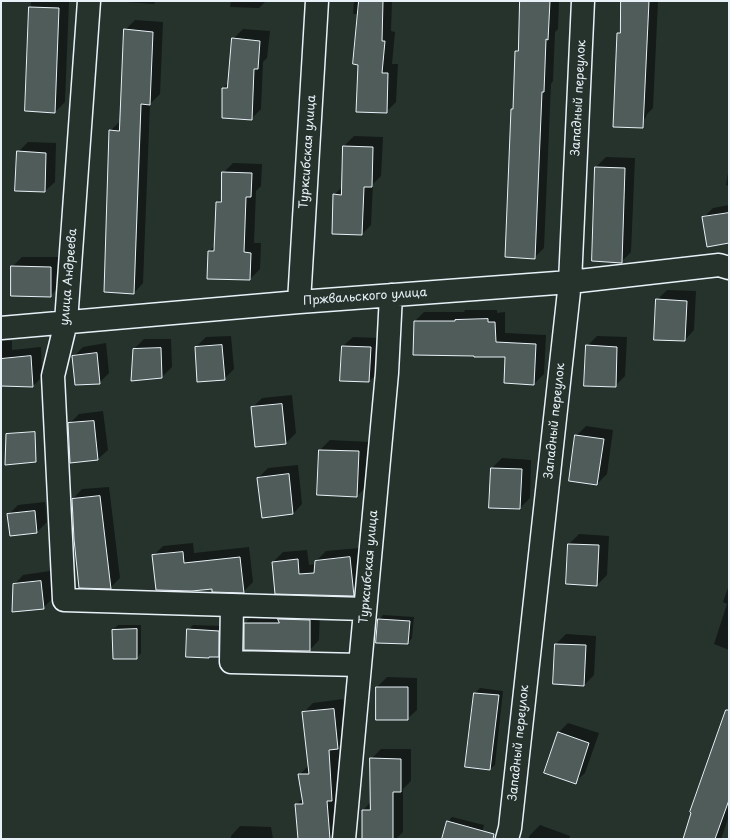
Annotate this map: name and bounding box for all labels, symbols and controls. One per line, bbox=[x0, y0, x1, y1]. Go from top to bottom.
street label: Западный переулок bbox=[569, 39, 589, 157]
street label: Турксибская улица bbox=[297, 95, 319, 209]
street label: улица Андреева bbox=[58, 228, 80, 326]
street label: Пржвальского улица bbox=[302, 285, 428, 309]
street label: Западный переулок bbox=[542, 362, 568, 480]
street label: Турксибская улица bbox=[357, 510, 381, 624]
street label: Западный переулок bbox=[506, 684, 532, 802]

